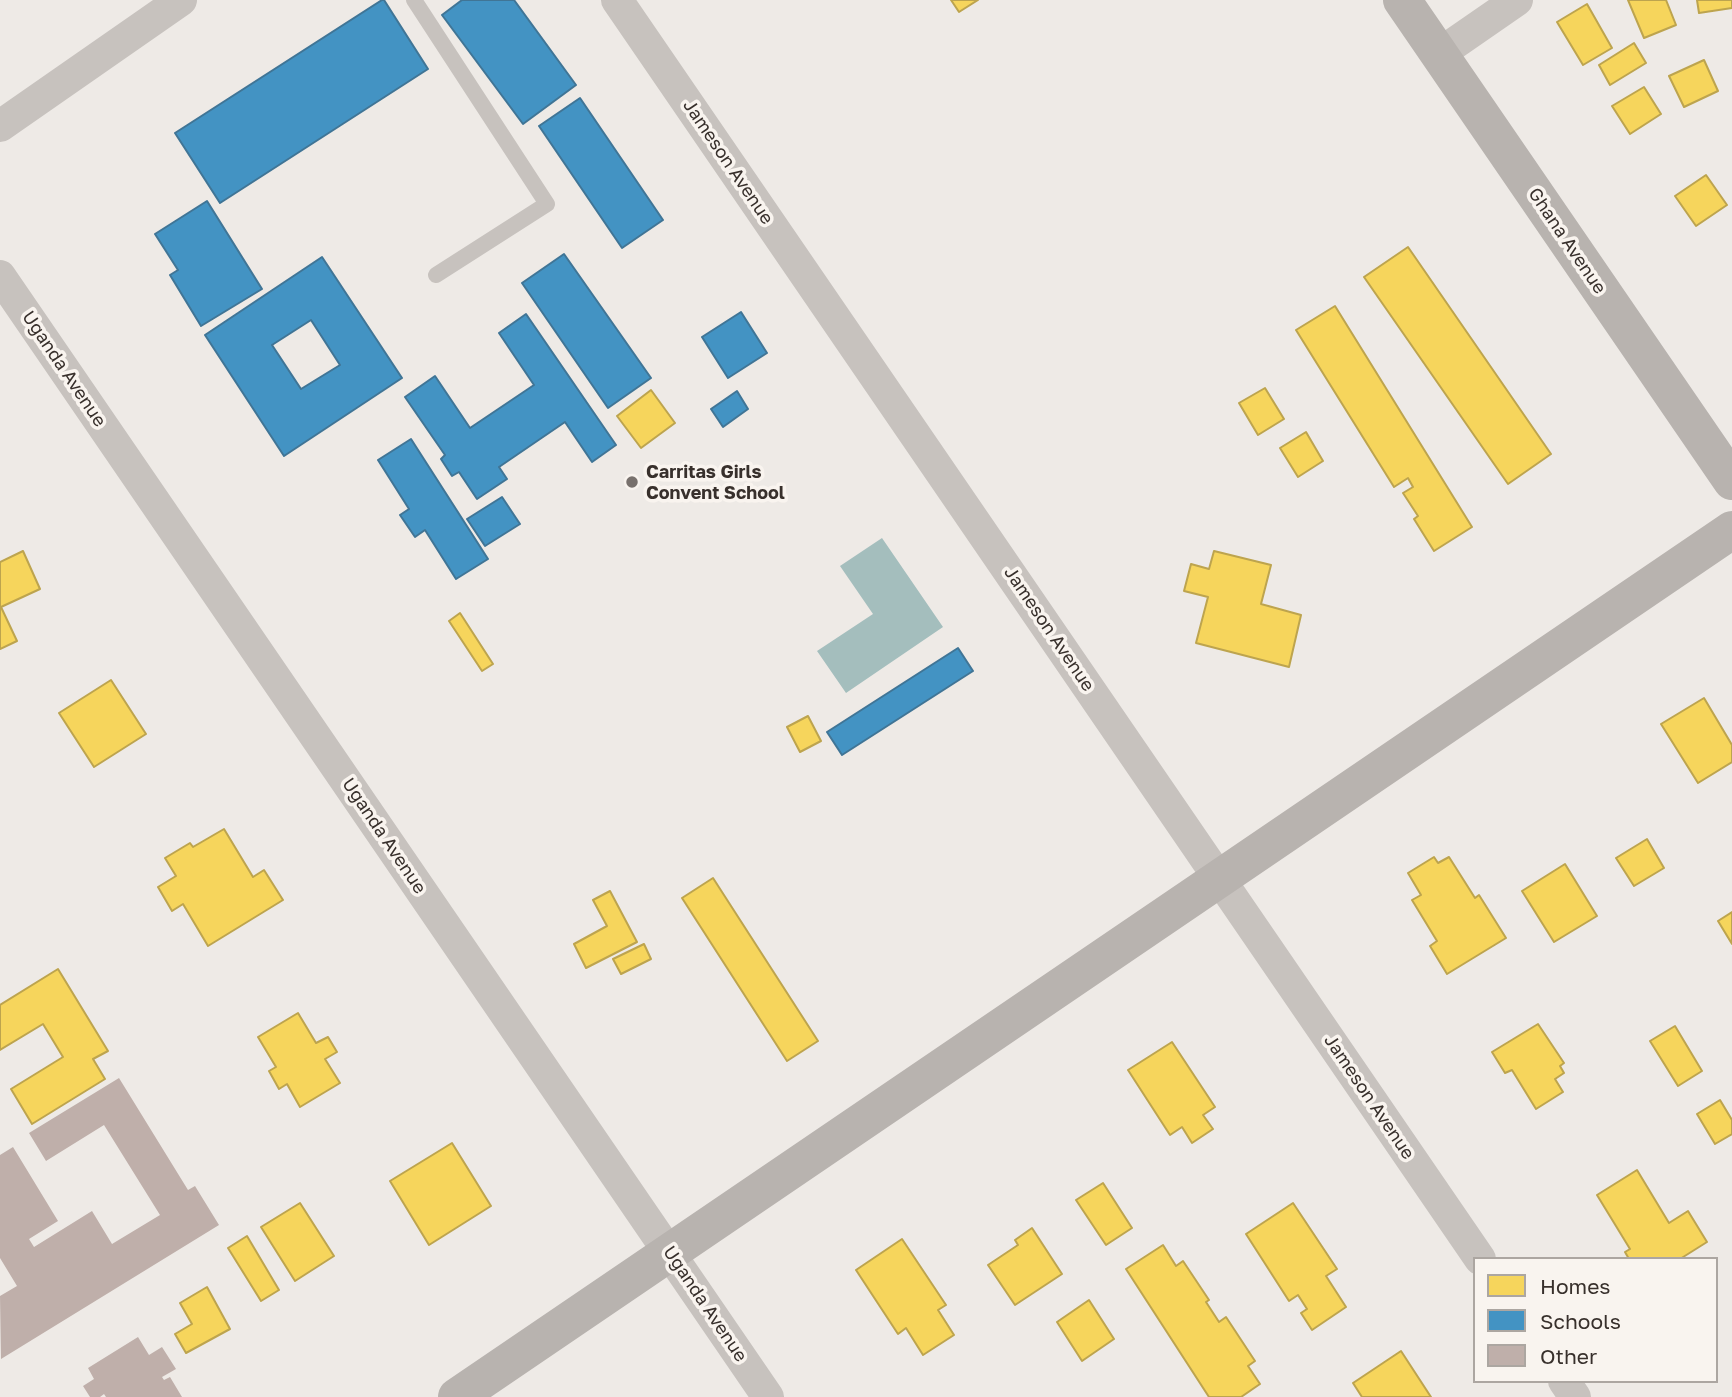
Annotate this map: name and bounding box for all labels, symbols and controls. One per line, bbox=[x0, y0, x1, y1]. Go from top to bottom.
street label: Jameson Avenue bbox=[678, 95, 778, 229]
street label: Ghana Avenue bbox=[1524, 184, 1610, 298]
street label: Uganda Avenue bbox=[17, 307, 111, 431]
place label: Carritas Girls Convent School bbox=[646, 461, 785, 504]
marker: Carritas Girls Convent School bbox=[624, 474, 640, 490]
street label: Jameson Avenue bbox=[999, 562, 1099, 696]
street label: Uganda Avenue bbox=[337, 774, 431, 898]
street label: Jameson Avenue bbox=[1319, 1030, 1419, 1164]
street label: Uganda Avenue bbox=[658, 1242, 752, 1366]
legend bbox=[1473, 1257, 1718, 1383]
text: Homes bbox=[1540, 1273, 1610, 1299]
text: Schools bbox=[1540, 1308, 1621, 1334]
text: Other bbox=[1540, 1343, 1597, 1369]

